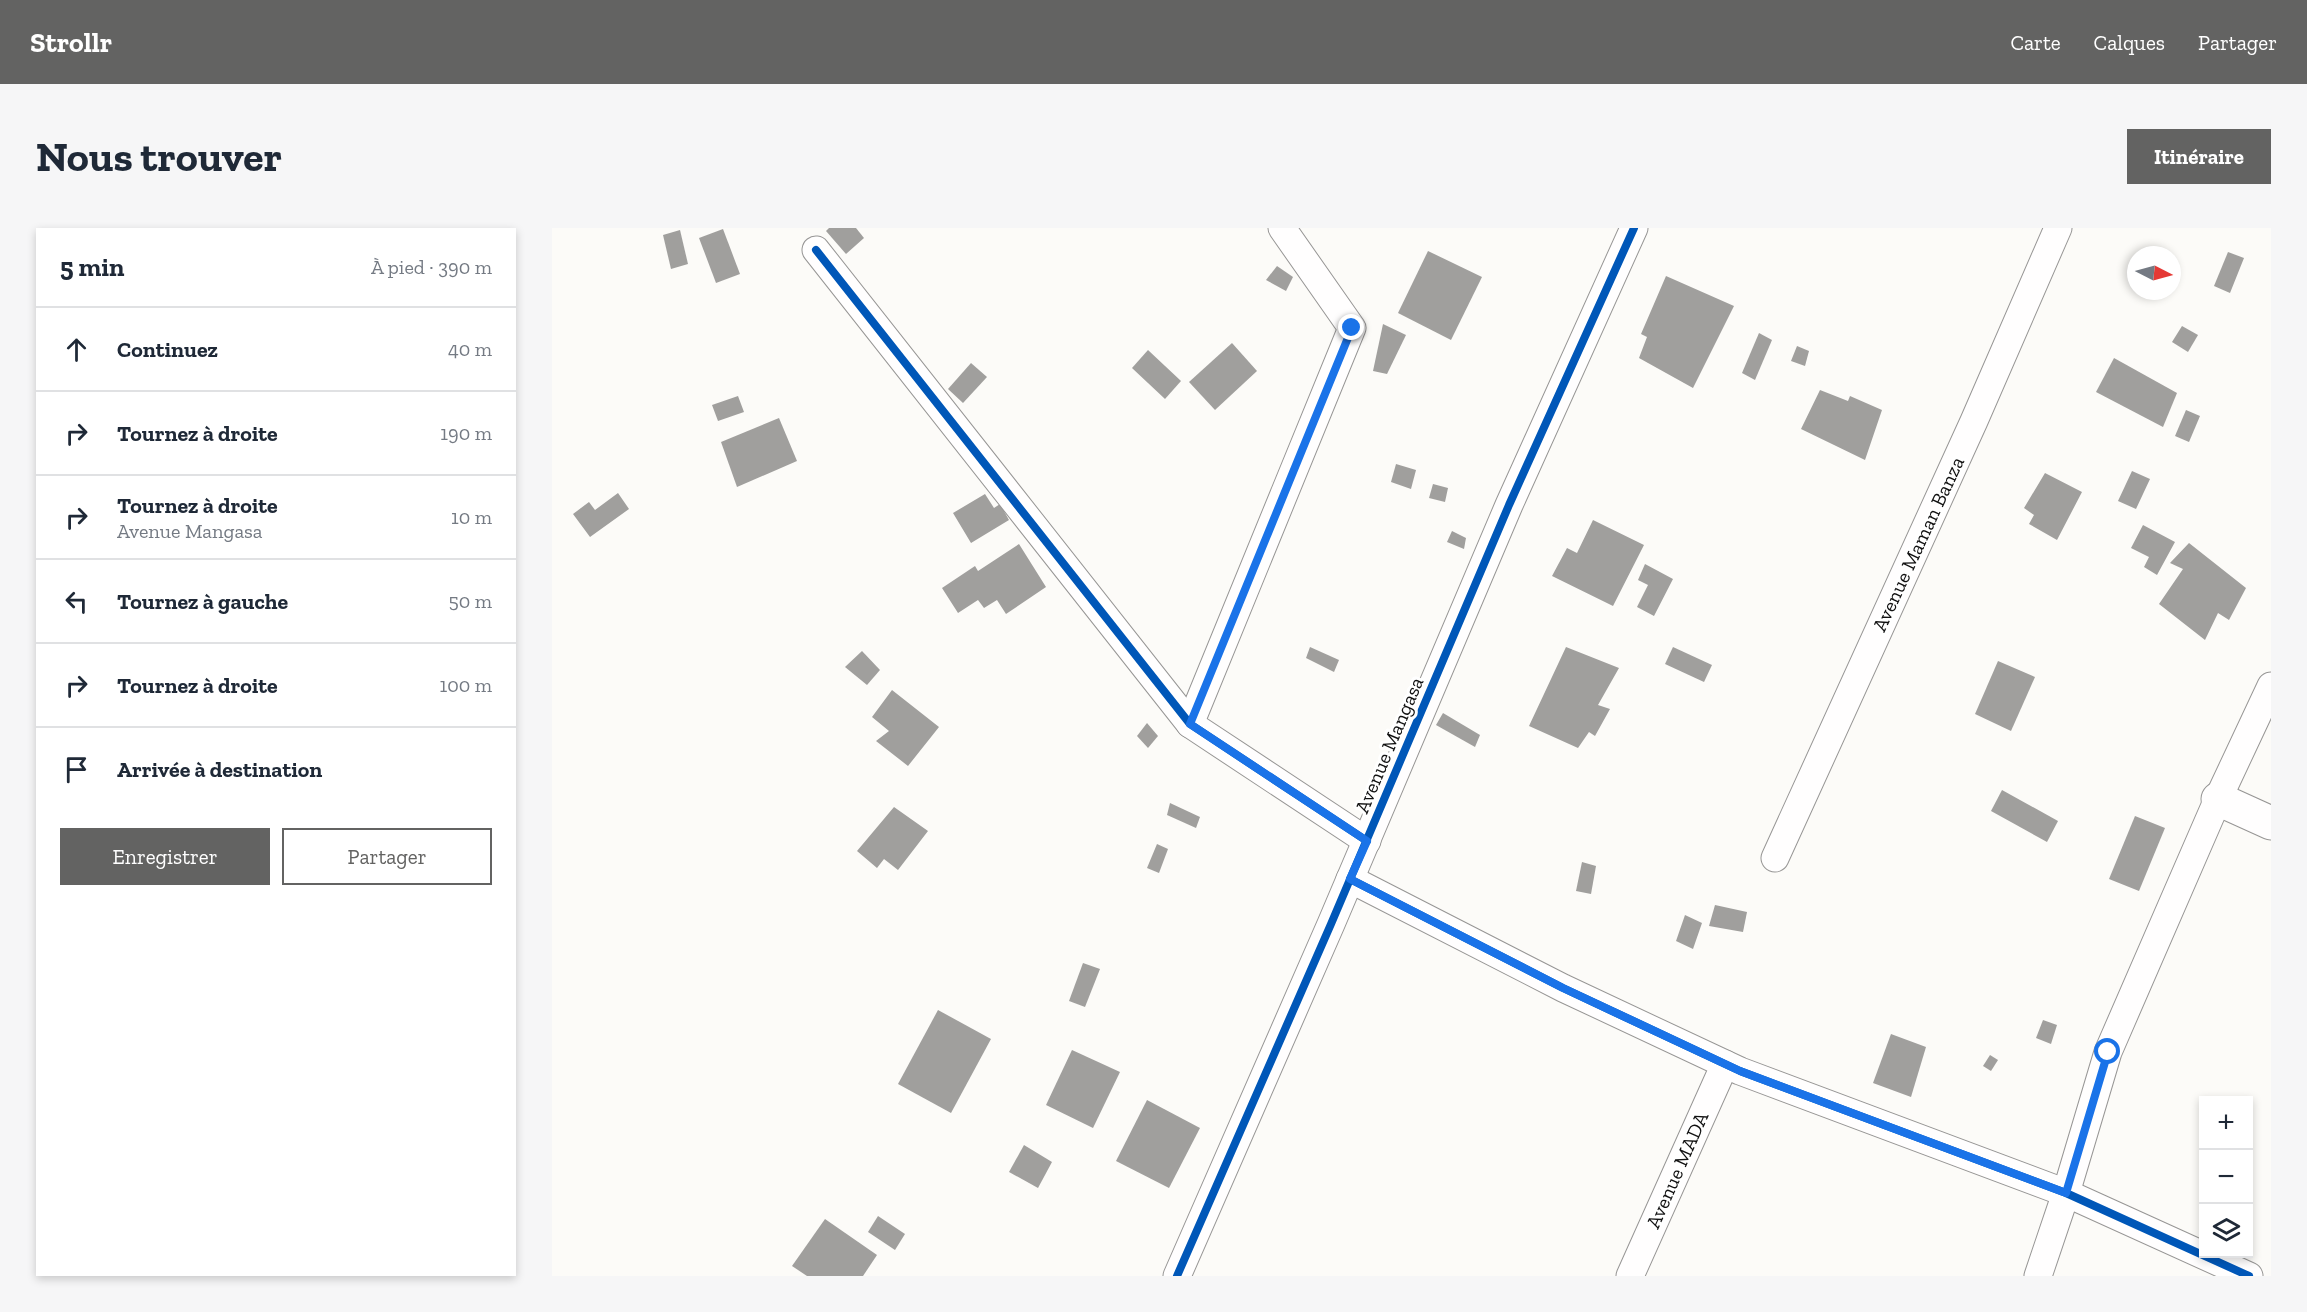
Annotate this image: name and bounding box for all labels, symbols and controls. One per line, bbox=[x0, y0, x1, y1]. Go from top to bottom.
text: Strollr bbox=[30, 26, 112, 59]
text: Carte bbox=[2010, 30, 2061, 55]
text: Calques bbox=[2094, 30, 2165, 55]
text: Partager bbox=[2198, 30, 2277, 55]
button: Itinéraire bbox=[2127, 129, 2271, 184]
text: Nous trouver bbox=[36, 131, 282, 182]
north arrow bbox=[2127, 246, 2181, 300]
text: 5 min bbox=[60, 251, 124, 283]
text: À pied · 390 m bbox=[371, 255, 492, 279]
route end bbox=[1338, 314, 1364, 340]
icon: ahead bbox=[60, 333, 93, 366]
text: Continuez bbox=[117, 336, 218, 363]
text: 40 m bbox=[448, 337, 492, 361]
icon: right bbox=[60, 417, 93, 450]
text: Tournez à droite bbox=[117, 420, 278, 447]
text: 190 m bbox=[440, 421, 492, 445]
street label: Avenue Maman Banza bbox=[1867, 452, 1969, 635]
text: Tournez à droite bbox=[117, 492, 278, 519]
icon: right bbox=[60, 501, 93, 534]
text: 10 m bbox=[451, 505, 492, 529]
text: Avenue Mangasa bbox=[117, 519, 263, 543]
icon: left bbox=[60, 585, 93, 618]
text: Tournez à gauche bbox=[117, 588, 288, 615]
text: 50 m bbox=[448, 589, 492, 613]
icon: right bbox=[60, 669, 93, 702]
text: Tournez à droite bbox=[117, 672, 278, 699]
text: 100 m bbox=[439, 673, 492, 697]
street label: Avenue Mangasa bbox=[1350, 673, 1429, 817]
icon: arrive bbox=[60, 753, 93, 786]
text: Arrivée à destination bbox=[117, 756, 322, 783]
button: Enregistrer bbox=[60, 828, 270, 885]
button: Partager bbox=[282, 828, 492, 885]
route start bbox=[2094, 1038, 2120, 1064]
map controls bbox=[2199, 1096, 2253, 1258]
button: + bbox=[2199, 1096, 2253, 1150]
street label: Avenue MADA bbox=[1641, 1107, 1714, 1232]
button: − bbox=[2199, 1150, 2253, 1204]
button: layers bbox=[2199, 1204, 2253, 1258]

